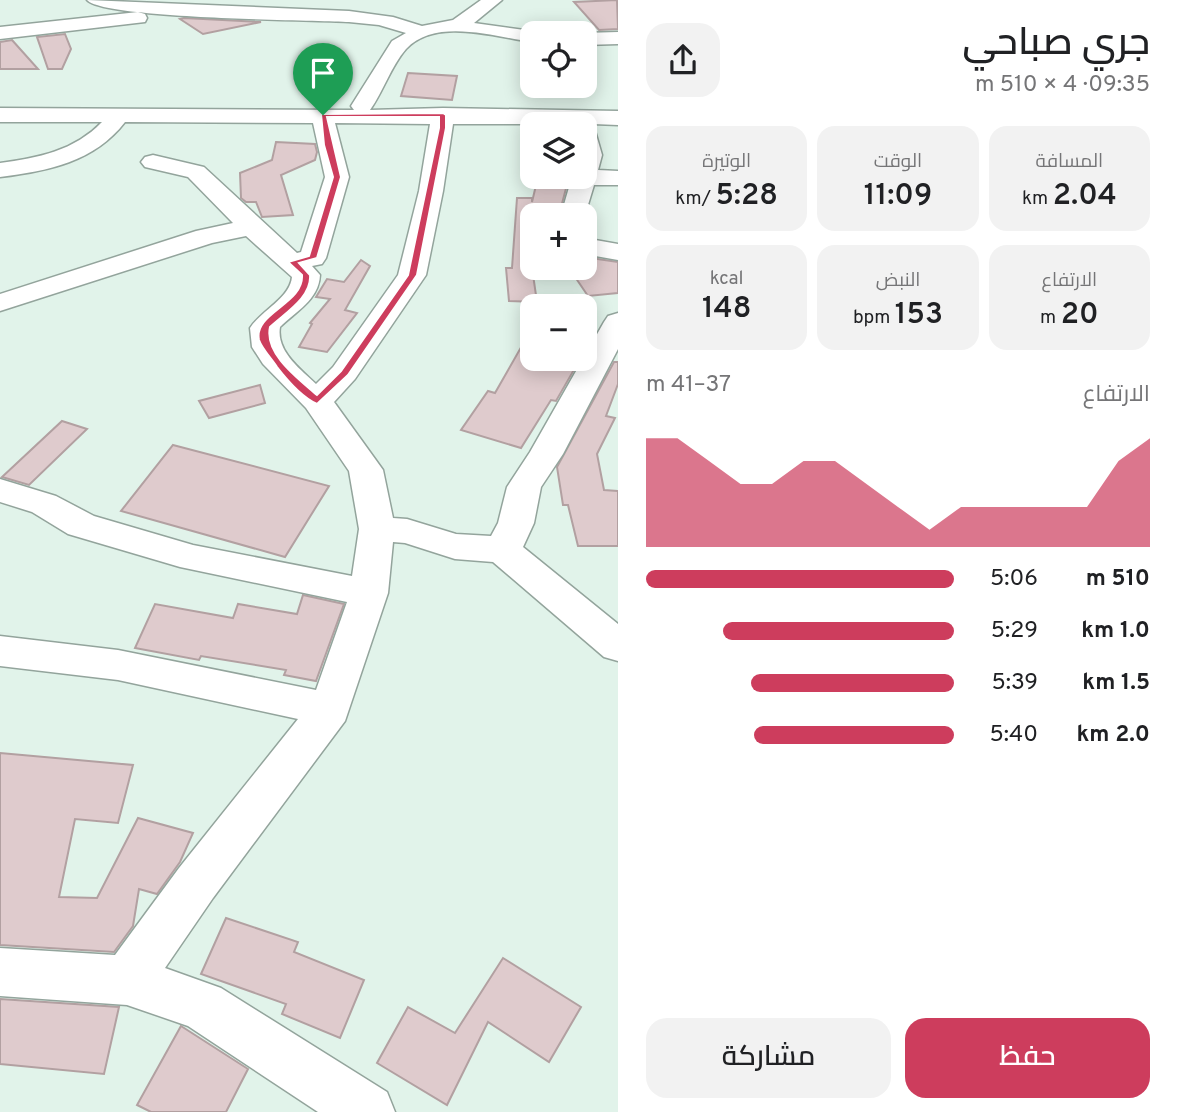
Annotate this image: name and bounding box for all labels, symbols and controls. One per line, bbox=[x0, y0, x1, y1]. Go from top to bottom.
text: جري صباحي bbox=[962, 20, 1150, 69]
map controls bbox=[520, 21, 597, 371]
button: locate bbox=[520, 21, 597, 98]
button: share bbox=[646, 23, 720, 97]
pin bbox=[293, 43, 353, 115]
icon: arrive bbox=[304, 54, 342, 92]
text: 09:35 · 4 × 510 m bbox=[975, 71, 1150, 100]
button: layers bbox=[520, 112, 597, 189]
text: الوتيرة bbox=[702, 150, 751, 174]
text: الوقت bbox=[874, 150, 922, 174]
text: المسافة bbox=[1036, 150, 1103, 174]
text: 5:28 bbox=[715, 178, 778, 215]
text: 11:09 bbox=[864, 178, 932, 215]
text: 2.04 bbox=[1053, 178, 1117, 215]
text: /km bbox=[675, 187, 715, 211]
text: km bbox=[1022, 187, 1053, 211]
button: + bbox=[520, 203, 597, 280]
text: kcal bbox=[710, 267, 744, 291]
text: النبض bbox=[876, 269, 920, 293]
text: الارتفاع bbox=[1042, 269, 1097, 293]
text: 148 bbox=[702, 291, 751, 328]
button: − bbox=[520, 294, 597, 371]
text: 153 bbox=[895, 297, 943, 334]
text: 20 bbox=[1061, 297, 1099, 334]
text: bpm bbox=[853, 306, 895, 330]
text: m bbox=[1040, 306, 1061, 330]
text: 37–41 m bbox=[646, 371, 731, 400]
text: الارتفاع bbox=[1083, 381, 1150, 410]
text: 5:06 bbox=[990, 565, 1038, 594]
text: 510 m bbox=[1086, 565, 1150, 594]
text: 5:29 bbox=[991, 617, 1038, 646]
text: 1.0 km bbox=[1081, 617, 1150, 646]
text: 5:39 bbox=[991, 669, 1038, 698]
text: 1.5 km bbox=[1082, 669, 1150, 698]
text: 5:40 bbox=[989, 721, 1038, 750]
text: 2.0 km bbox=[1076, 721, 1150, 750]
button: مشاركة bbox=[646, 1018, 891, 1098]
button: حفظ bbox=[905, 1018, 1150, 1098]

